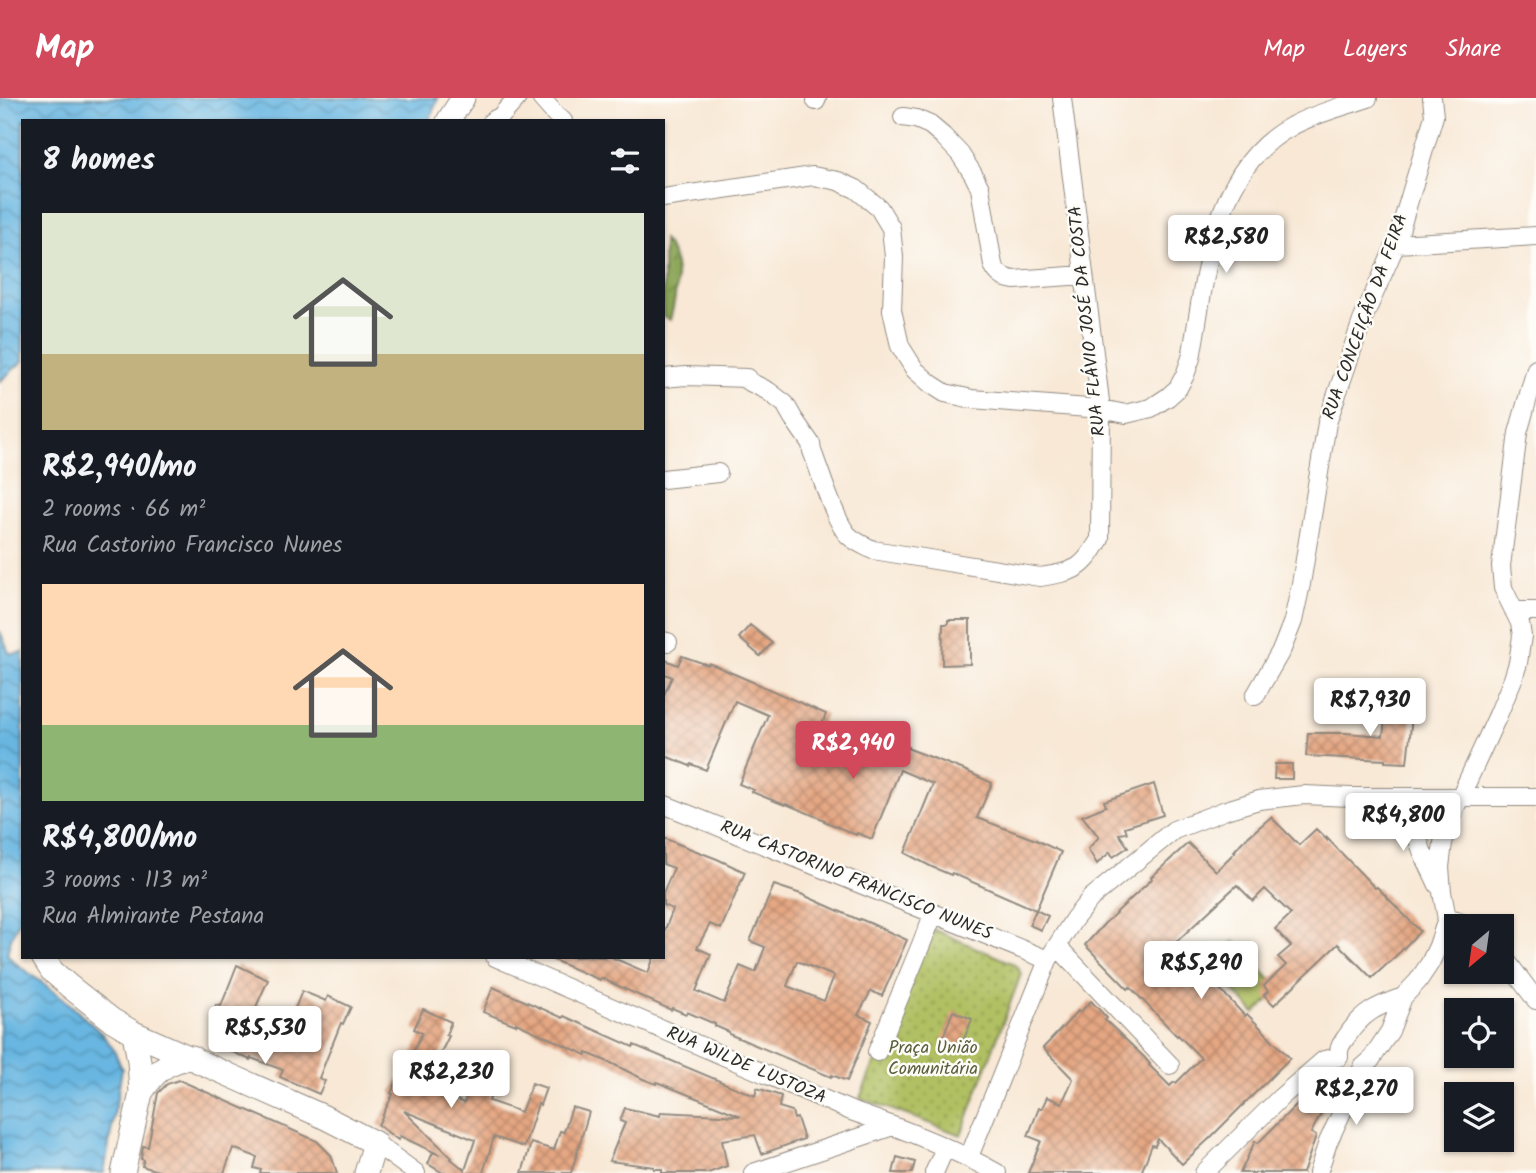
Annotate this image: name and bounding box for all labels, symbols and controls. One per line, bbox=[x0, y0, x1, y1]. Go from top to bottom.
text: Map bbox=[35, 23, 95, 76]
text: Map bbox=[1263, 30, 1305, 69]
text: Layers bbox=[1343, 30, 1407, 69]
text: Share bbox=[1445, 30, 1501, 69]
text: 8 homes bbox=[42, 137, 155, 185]
icon: filters bbox=[606, 142, 644, 180]
street label: RUA FLÁVIO JOSÉ DA COSTA bbox=[1061, 204, 1115, 438]
street label: RUA CONCEIÇÃO DA FEIRA bbox=[1315, 210, 1417, 424]
pin: R$2,580 bbox=[1161, 216, 1291, 275]
text: R$2,580 bbox=[1184, 220, 1268, 256]
icon: home bbox=[280, 259, 406, 385]
text: R$2,940/mo bbox=[42, 444, 197, 492]
text: 2 rooms · 66 m² bbox=[42, 492, 205, 528]
text: Rua Castorino Francisco Nunes bbox=[42, 528, 342, 564]
icon: home bbox=[280, 630, 406, 756]
pin: R$7,930 bbox=[1305, 678, 1435, 738]
text: R$7,930 bbox=[1330, 683, 1410, 719]
pin: R$2,940 bbox=[788, 722, 918, 781]
text: R$2,940 bbox=[812, 726, 894, 762]
pin: R$4,800 bbox=[1338, 794, 1468, 853]
text: R$4,800 bbox=[1361, 798, 1445, 834]
street label: RUA CASTORINO FRANCISCO NUNES bbox=[716, 813, 997, 949]
text: R$4,800/mo bbox=[42, 815, 197, 863]
text: 3 rooms · 113 m² bbox=[42, 863, 207, 899]
text: Rua Almirante Pestana bbox=[42, 899, 264, 935]
north arrow bbox=[1444, 914, 1514, 984]
map controls bbox=[1444, 914, 1514, 1152]
pin: R$5,290 bbox=[1136, 942, 1266, 1001]
text: R$5,290 bbox=[1160, 946, 1242, 982]
button: locate bbox=[1444, 998, 1514, 1068]
pin: R$5,530 bbox=[200, 1006, 330, 1066]
text: R$5,530 bbox=[224, 1011, 306, 1047]
street label: RUA WILDE LUSTOZA bbox=[662, 1019, 831, 1113]
park label: Praça União Comunitária bbox=[888, 1034, 978, 1084]
pin: R$2,230 bbox=[386, 1051, 516, 1110]
text: R$2,230 bbox=[409, 1055, 493, 1091]
pin: R$2,270 bbox=[1291, 1068, 1421, 1127]
text: R$2,270 bbox=[1315, 1072, 1397, 1108]
button: layers bbox=[1444, 1082, 1514, 1152]

